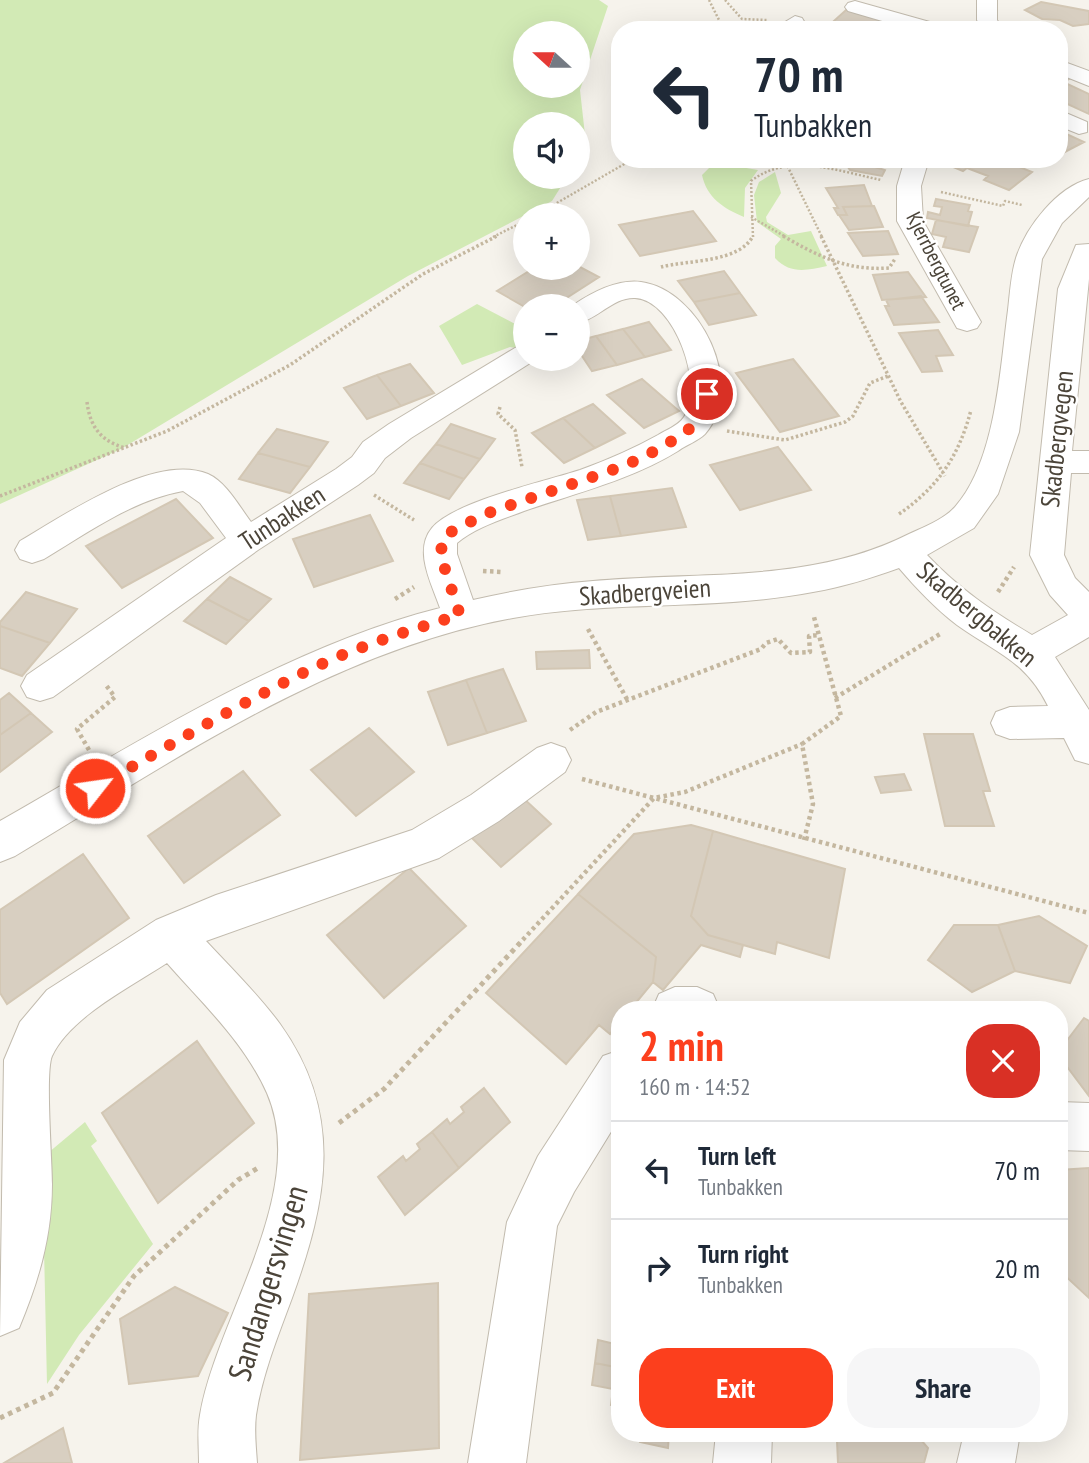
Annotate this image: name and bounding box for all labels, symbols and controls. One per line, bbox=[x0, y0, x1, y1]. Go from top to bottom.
north arrow bbox=[513, 21, 590, 98]
map controls bbox=[513, 21, 590, 371]
text: 70 m bbox=[754, 42, 843, 106]
icon: left bbox=[639, 49, 730, 140]
text: Tunbakken bbox=[754, 104, 872, 146]
button: sound bbox=[513, 112, 590, 189]
button: + bbox=[513, 203, 590, 280]
street label: Kjerrbergtunet bbox=[900, 207, 973, 314]
button: − bbox=[513, 294, 590, 371]
pin bbox=[677, 364, 737, 424]
street label: Skadbergvegen bbox=[1033, 369, 1080, 509]
icon: arrive bbox=[688, 375, 726, 413]
street label: Tunbakken bbox=[233, 478, 331, 558]
street label: Skadbergbakken bbox=[910, 554, 1044, 674]
street label: Skadbergveien bbox=[578, 570, 712, 613]
position arrow bbox=[58, 751, 132, 825]
text: 2 min bbox=[639, 1018, 724, 1073]
button: close bbox=[966, 1024, 1040, 1098]
text: 160 m · 14:52 bbox=[639, 1072, 751, 1101]
text: Turn left bbox=[698, 1139, 776, 1172]
icon: left bbox=[639, 1151, 677, 1189]
text: 70 m bbox=[994, 1154, 1040, 1187]
text: Tunbakken bbox=[698, 1172, 783, 1201]
street label: Sandangersvingen bbox=[217, 1180, 317, 1386]
text: Turn right bbox=[698, 1237, 789, 1270]
icon: right bbox=[639, 1249, 677, 1287]
text: 20 m bbox=[994, 1252, 1040, 1285]
text: Tunbakken bbox=[698, 1270, 783, 1299]
button: Exit bbox=[639, 1348, 833, 1428]
button: Share bbox=[847, 1348, 1040, 1428]

